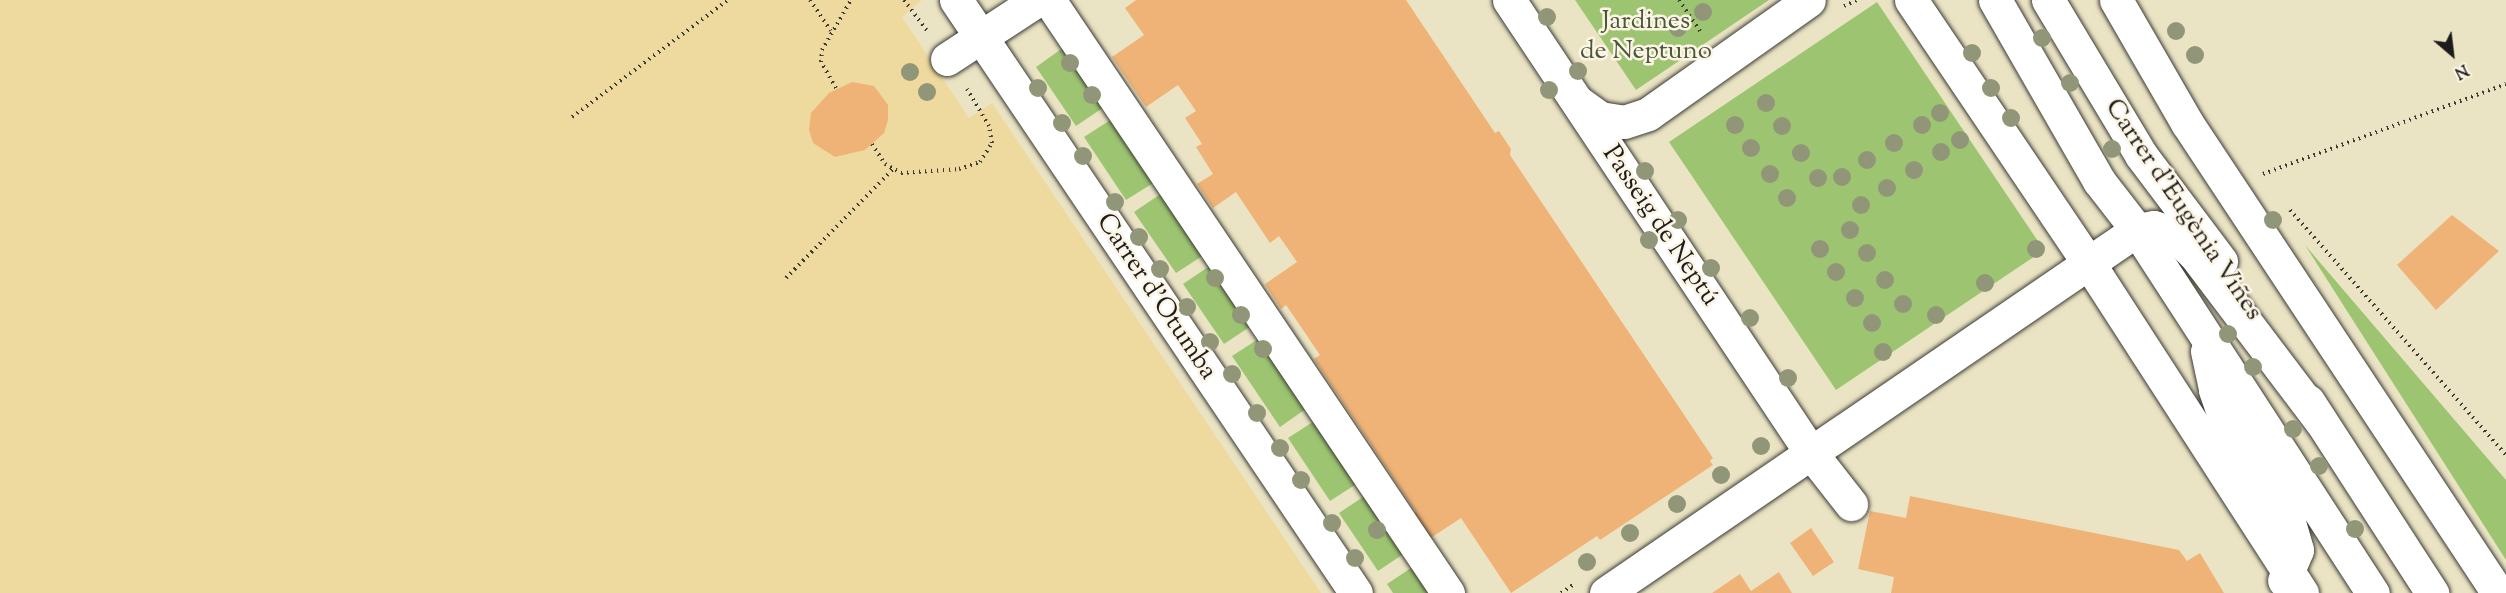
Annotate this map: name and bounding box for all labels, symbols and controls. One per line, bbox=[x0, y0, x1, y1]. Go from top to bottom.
park label: Jardines de Neptuno bbox=[1580, 6, 1712, 67]
north arrow bbox=[2422, 24, 2482, 84]
text: N bbox=[2450, 57, 2472, 83]
street label: Carrer d'Eugènia Viñes bbox=[2097, 93, 2269, 327]
street label: Passeig de Neptú bbox=[1595, 140, 1725, 312]
street label: Carrer d'Otumba bbox=[1089, 208, 1223, 386]

